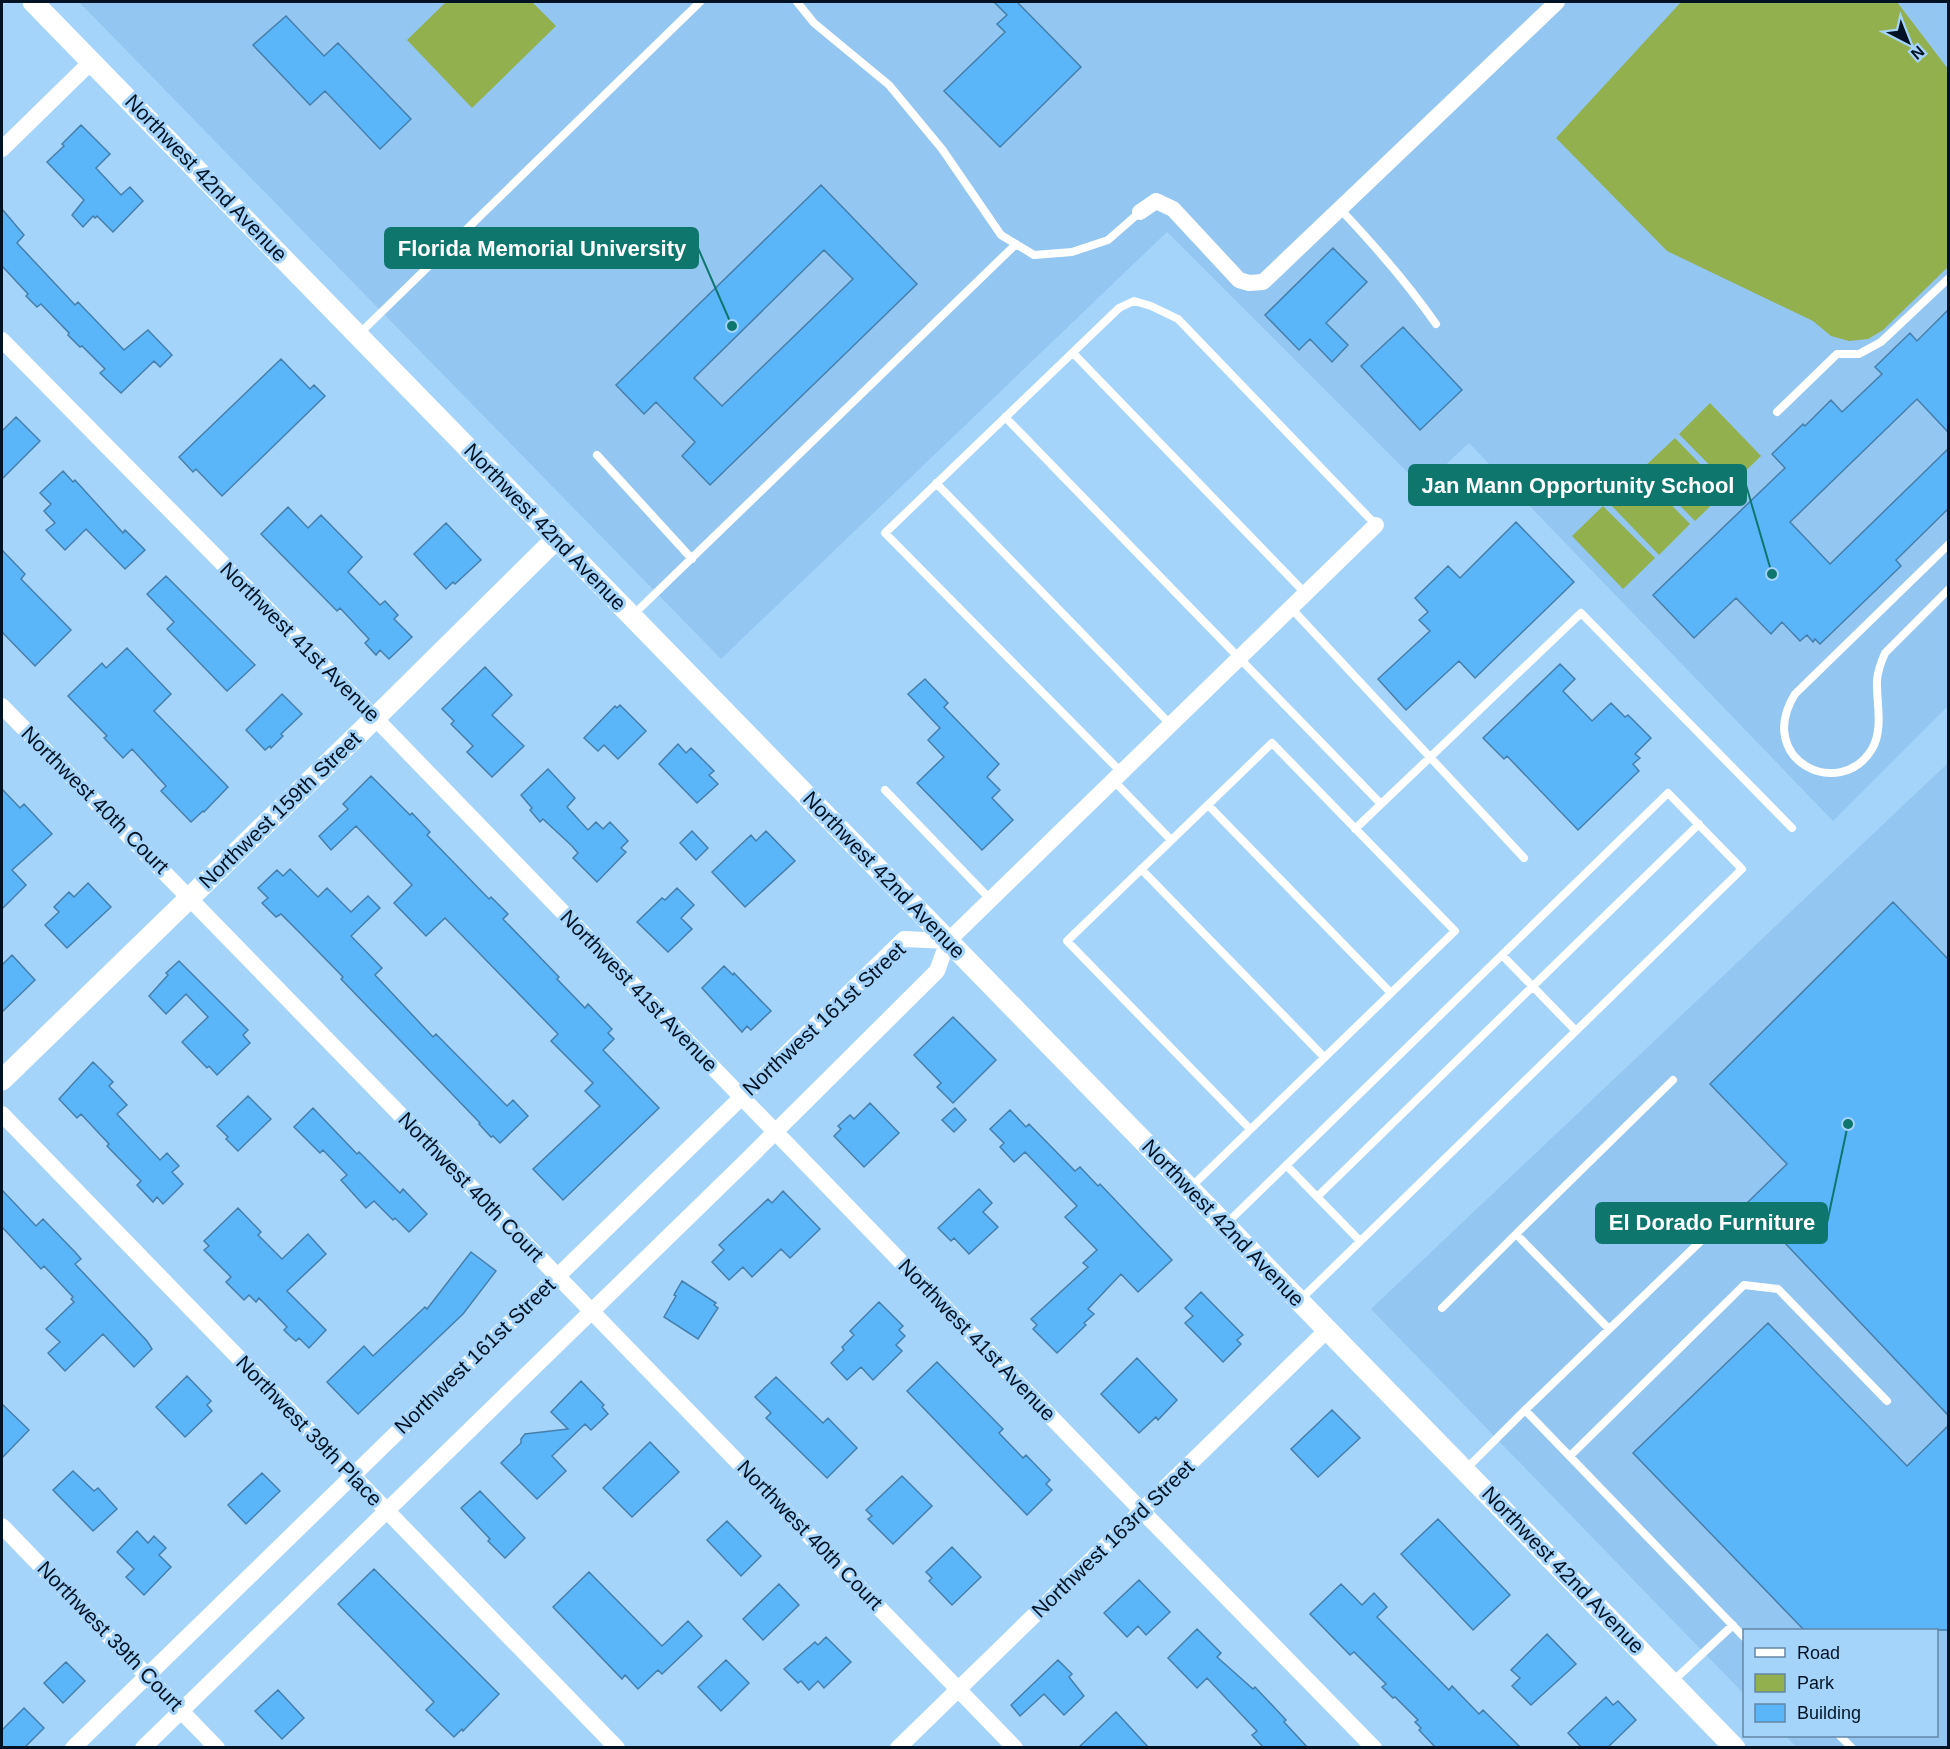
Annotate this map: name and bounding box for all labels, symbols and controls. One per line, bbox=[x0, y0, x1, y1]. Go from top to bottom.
north arrow bbox=[1878, 12, 1938, 72]
text: N bbox=[1908, 43, 1928, 63]
street label: Northwest 42nd Avenue bbox=[121, 90, 292, 266]
callout: Florida Memorial University bbox=[385, 228, 698, 268]
text: Florida Memorial University bbox=[398, 236, 687, 261]
street label: Northwest 42nd Avenue bbox=[460, 439, 631, 615]
callout: Jan Mann Opportunity School bbox=[1409, 465, 1746, 505]
text: Jan Mann Opportunity School bbox=[1422, 473, 1734, 498]
street label: Northwest 41st Avenue bbox=[216, 557, 385, 726]
street label: Northwest 40th Court bbox=[17, 721, 174, 878]
street label: Northwest 159th Street bbox=[194, 727, 365, 893]
street label: Northwest 42nd Avenue bbox=[799, 787, 970, 963]
street label: Northwest 41st Avenue bbox=[556, 905, 723, 1076]
street label: Northwest 161st Street bbox=[738, 937, 910, 1100]
street label: Northwest 40th Court bbox=[394, 1107, 549, 1266]
street label: Northwest 42nd Avenue bbox=[1138, 1135, 1309, 1311]
callout: El Dorado Furniture bbox=[1596, 1203, 1827, 1243]
text: El Dorado Furniture bbox=[1609, 1210, 1815, 1235]
street label: Northwest 41st Avenue bbox=[894, 1254, 1061, 1425]
street label: Northwest 161st Street bbox=[390, 1273, 560, 1438]
street label: Northwest 39th Place bbox=[232, 1351, 387, 1510]
street label: Northwest 40th Court bbox=[733, 1455, 888, 1614]
street label: Northwest 163rd Street bbox=[1027, 1455, 1198, 1622]
street label: Northwest 42nd Avenue bbox=[1478, 1482, 1649, 1658]
street label: Northwest 39th Court bbox=[33, 1556, 188, 1715]
legend bbox=[1743, 1629, 1938, 1737]
text: Road bbox=[1797, 1643, 1840, 1663]
text: Park bbox=[1797, 1673, 1835, 1693]
text: Building bbox=[1797, 1703, 1861, 1723]

